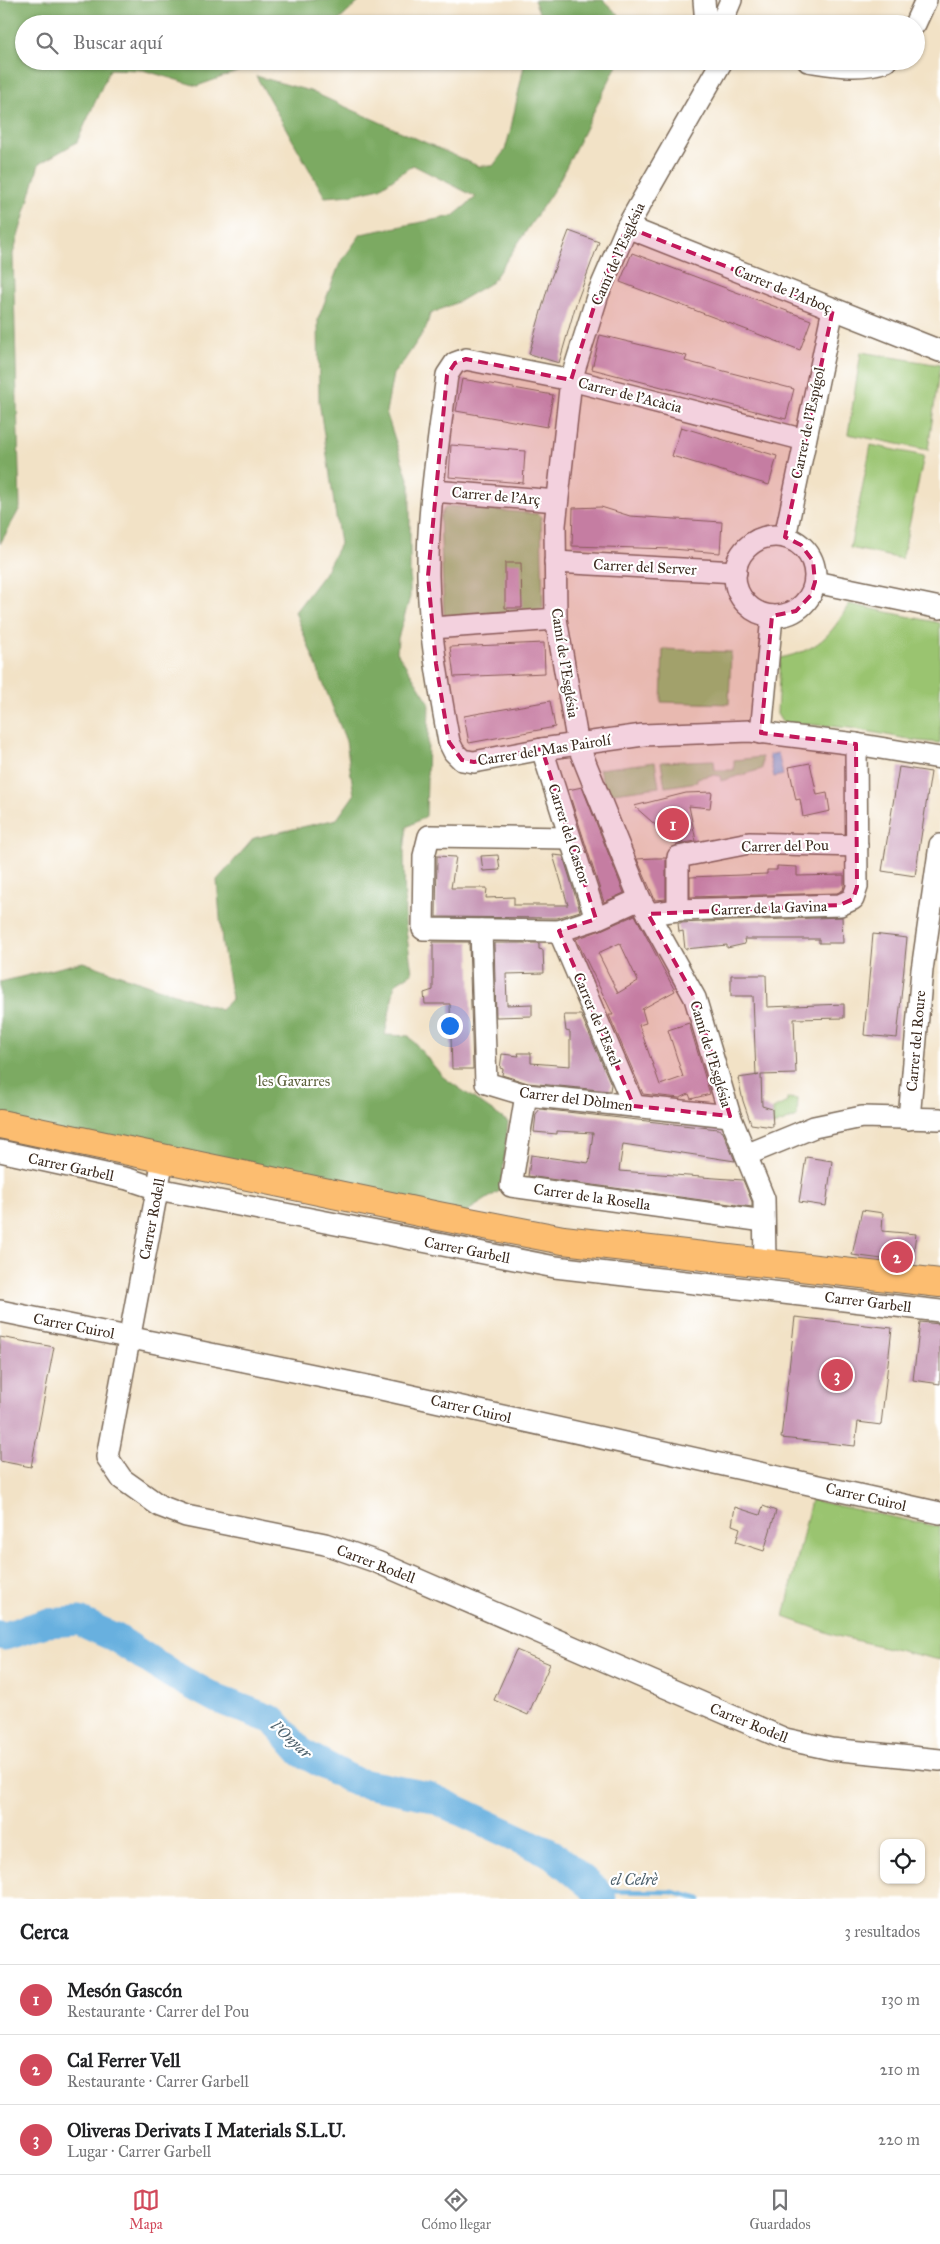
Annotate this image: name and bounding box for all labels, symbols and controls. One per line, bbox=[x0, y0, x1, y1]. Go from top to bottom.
search box bbox=[15, 15, 925, 70]
icon: search bbox=[33, 29, 61, 57]
text: Buscar aquí bbox=[73, 31, 162, 54]
street label: Camí de l'Església bbox=[587, 199, 649, 308]
street label: Carrer de l'Arboç bbox=[731, 261, 835, 317]
street label: Carrer de l'Espígol bbox=[787, 364, 829, 481]
street label: Carrer de l'Acàcia bbox=[576, 373, 684, 417]
street label: Carrer de l'Arç bbox=[451, 483, 541, 509]
street label: Carrer del Server bbox=[593, 555, 697, 579]
street label: Camí de l'Església bbox=[547, 607, 583, 720]
street label: Carrer del Mas Pairolí bbox=[476, 730, 613, 769]
street label: Carrer del Castor bbox=[544, 782, 594, 887]
pin: 1 bbox=[657, 805, 689, 843]
street label: Carrer del Pou bbox=[741, 836, 829, 856]
street label: Carrer de la Gavina bbox=[711, 897, 828, 919]
street label: Carrer de l'Estel bbox=[569, 970, 625, 1069]
street label: Carrer del Roure bbox=[903, 990, 929, 1092]
street label: Camí de l'Església bbox=[686, 998, 736, 1110]
your location bbox=[437, 1013, 463, 1039]
park label: les Gavarres bbox=[258, 1072, 330, 1090]
street label: Carrer del Dòlmen bbox=[518, 1083, 634, 1115]
street label: Carrer Garbell bbox=[26, 1149, 117, 1185]
street label: Carrer Rodell bbox=[135, 1176, 169, 1261]
street label: Carrer de la Rosella bbox=[532, 1180, 652, 1214]
street label: Carrer Garbell bbox=[422, 1233, 513, 1267]
pin: 2 bbox=[881, 1238, 913, 1276]
street label: Carrer Garbell bbox=[824, 1288, 913, 1316]
street label: Carrer Cuirol bbox=[32, 1309, 117, 1343]
pin: 3 bbox=[821, 1356, 853, 1394]
street label: Carrer Cuirol bbox=[429, 1391, 514, 1427]
street label: Carrer Cuirol bbox=[824, 1479, 909, 1515]
street label: Carrer Rodell bbox=[334, 1541, 419, 1588]
street label: Carrer Rodell bbox=[707, 1699, 792, 1747]
water label: l'Onyar bbox=[267, 1716, 317, 1763]
map controls bbox=[880, 1839, 925, 1884]
button: locate bbox=[880, 1839, 925, 1884]
water label: el Celrè bbox=[610, 1870, 659, 1889]
text: Cerca bbox=[20, 1919, 69, 1945]
text: 3 resultados bbox=[845, 1922, 920, 1941]
text: Mesón Gascón bbox=[67, 1979, 182, 2002]
text: 1 bbox=[33, 1990, 39, 2009]
text: 130 m bbox=[881, 1990, 920, 2009]
text: Restaurante · Carrer del Pou bbox=[67, 2002, 249, 2021]
text: Cal Ferrer Vell bbox=[67, 2049, 180, 2072]
text: 2 bbox=[32, 2060, 40, 2079]
text: 210 m bbox=[880, 2060, 920, 2079]
text: Restaurante · Carrer Garbell bbox=[67, 2072, 249, 2091]
text: Oliveras Derivats I Materials S.L.U. bbox=[67, 2119, 346, 2142]
text: 3 bbox=[33, 2130, 39, 2149]
text: 220 m bbox=[878, 2130, 920, 2149]
text: Lugar · Carrer Garbell bbox=[67, 2142, 211, 2161]
tab: Mapa bbox=[129, 2186, 163, 2233]
tab: Cómo llegar bbox=[421, 2186, 491, 2233]
tab: Guardados bbox=[750, 2186, 811, 2233]

